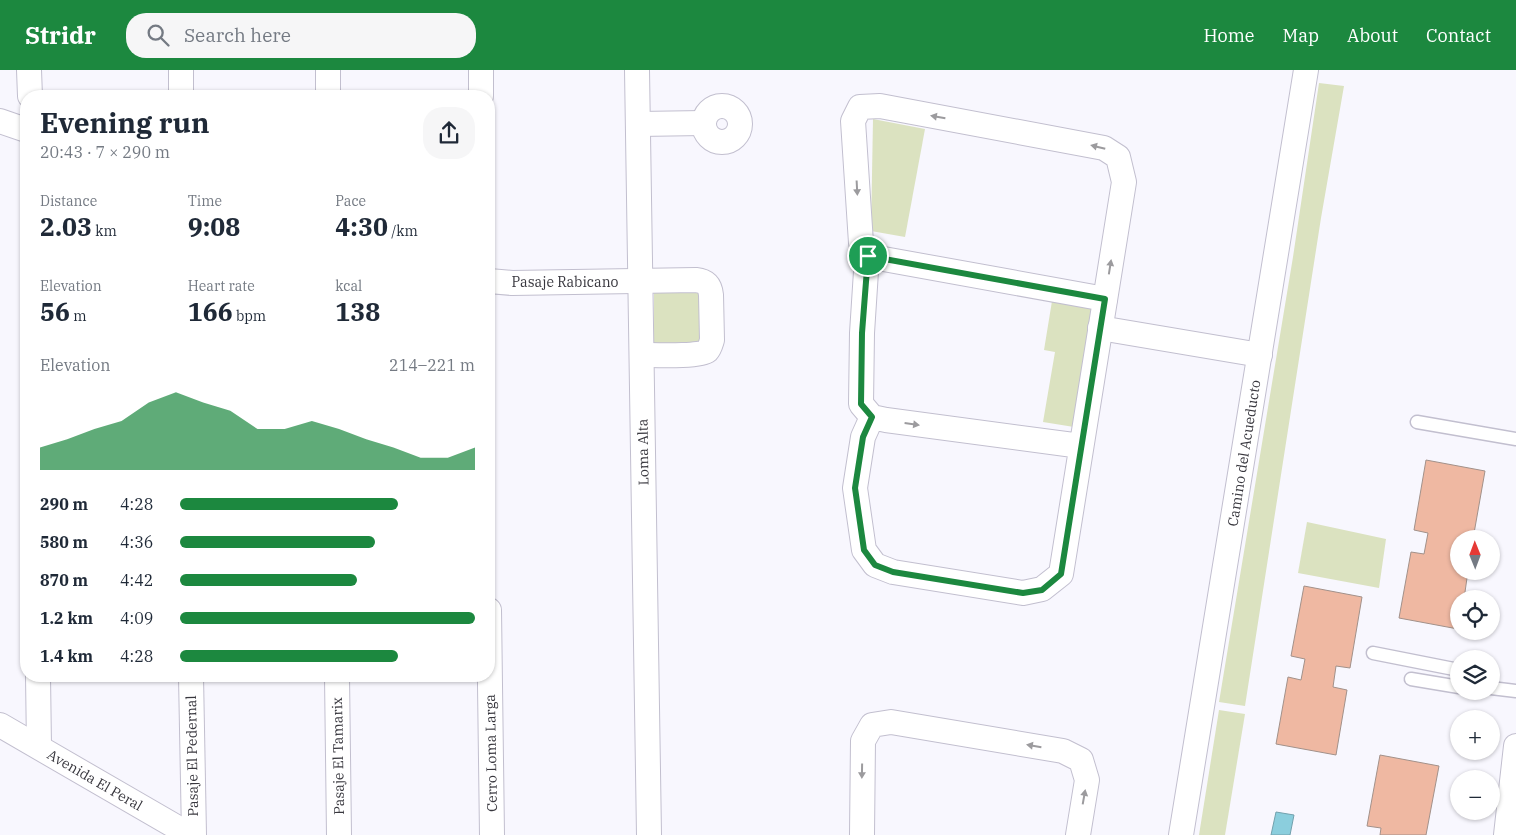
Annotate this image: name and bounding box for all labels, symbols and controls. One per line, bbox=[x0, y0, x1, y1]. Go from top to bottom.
search box bbox=[126, 13, 476, 58]
text: Stridr bbox=[25, 19, 96, 51]
icon: search bbox=[144, 21, 172, 49]
text: Search here bbox=[184, 23, 291, 47]
text: Home bbox=[1203, 24, 1255, 47]
text: Map bbox=[1283, 24, 1319, 47]
text: About bbox=[1347, 24, 1398, 47]
text: Contact bbox=[1426, 24, 1491, 47]
text: Evening run bbox=[40, 104, 209, 141]
button: share bbox=[423, 107, 475, 159]
one-way arrow bbox=[930, 113, 946, 121]
text: 20:43 · 7 × 290 m bbox=[40, 142, 170, 162]
one-way arrow bbox=[1090, 143, 1105, 151]
one-way arrow bbox=[854, 180, 862, 196]
text: Distance bbox=[40, 192, 97, 210]
text: Time bbox=[188, 192, 222, 210]
text: Pace bbox=[335, 192, 366, 210]
text: 2.03 bbox=[40, 210, 92, 243]
text: 9:08 bbox=[188, 210, 240, 243]
text: 4:30 bbox=[335, 210, 388, 243]
text: km bbox=[92, 222, 117, 240]
text: /km bbox=[388, 222, 418, 240]
pin bbox=[847, 235, 889, 277]
icon: arrive bbox=[854, 242, 882, 270]
one-way arrow bbox=[1107, 258, 1115, 274]
street label: Pasaje Rabicano bbox=[511, 273, 619, 291]
text: Elevation bbox=[40, 277, 102, 295]
text: Heart rate bbox=[188, 277, 255, 295]
text: kcal bbox=[335, 277, 362, 295]
text: 56 bbox=[40, 295, 70, 328]
text: 166 bbox=[188, 295, 233, 328]
text: 138 bbox=[335, 295, 380, 328]
text: m bbox=[70, 307, 87, 325]
text: bpm bbox=[233, 307, 266, 325]
text: Elevation bbox=[40, 355, 110, 375]
text: 214–221 m bbox=[389, 355, 475, 375]
street label: Camino del Acueducto bbox=[1224, 378, 1264, 528]
street label: Loma Alta bbox=[633, 418, 653, 486]
one-way arrow bbox=[905, 420, 921, 428]
text: 290 m bbox=[40, 494, 88, 514]
text: 4:28 bbox=[120, 494, 153, 514]
north arrow bbox=[1450, 530, 1500, 580]
map controls bbox=[1450, 530, 1500, 820]
text: 580 m bbox=[40, 532, 88, 552]
text: 4:36 bbox=[120, 532, 153, 552]
text: 870 m bbox=[40, 570, 88, 590]
text: 4:42 bbox=[120, 570, 153, 590]
button: locate bbox=[1450, 590, 1500, 640]
text: 1.2 km bbox=[40, 608, 93, 628]
text: 4:09 bbox=[120, 608, 153, 628]
text: 1.4 km bbox=[40, 646, 93, 666]
text: 4:28 bbox=[120, 646, 153, 666]
button: layers bbox=[1450, 650, 1500, 700]
street label: Cerro Loma Larga bbox=[481, 694, 501, 812]
street label: Pasaje El Pedernal bbox=[182, 695, 202, 817]
street label: Pasaje El Tamarix bbox=[328, 697, 348, 815]
button: + bbox=[1450, 710, 1500, 760]
one-way arrow bbox=[1026, 742, 1042, 750]
street label: Avenida El Peral bbox=[44, 745, 146, 815]
one-way arrow bbox=[858, 763, 866, 779]
button: − bbox=[1450, 770, 1500, 820]
one-way arrow bbox=[1081, 789, 1089, 805]

